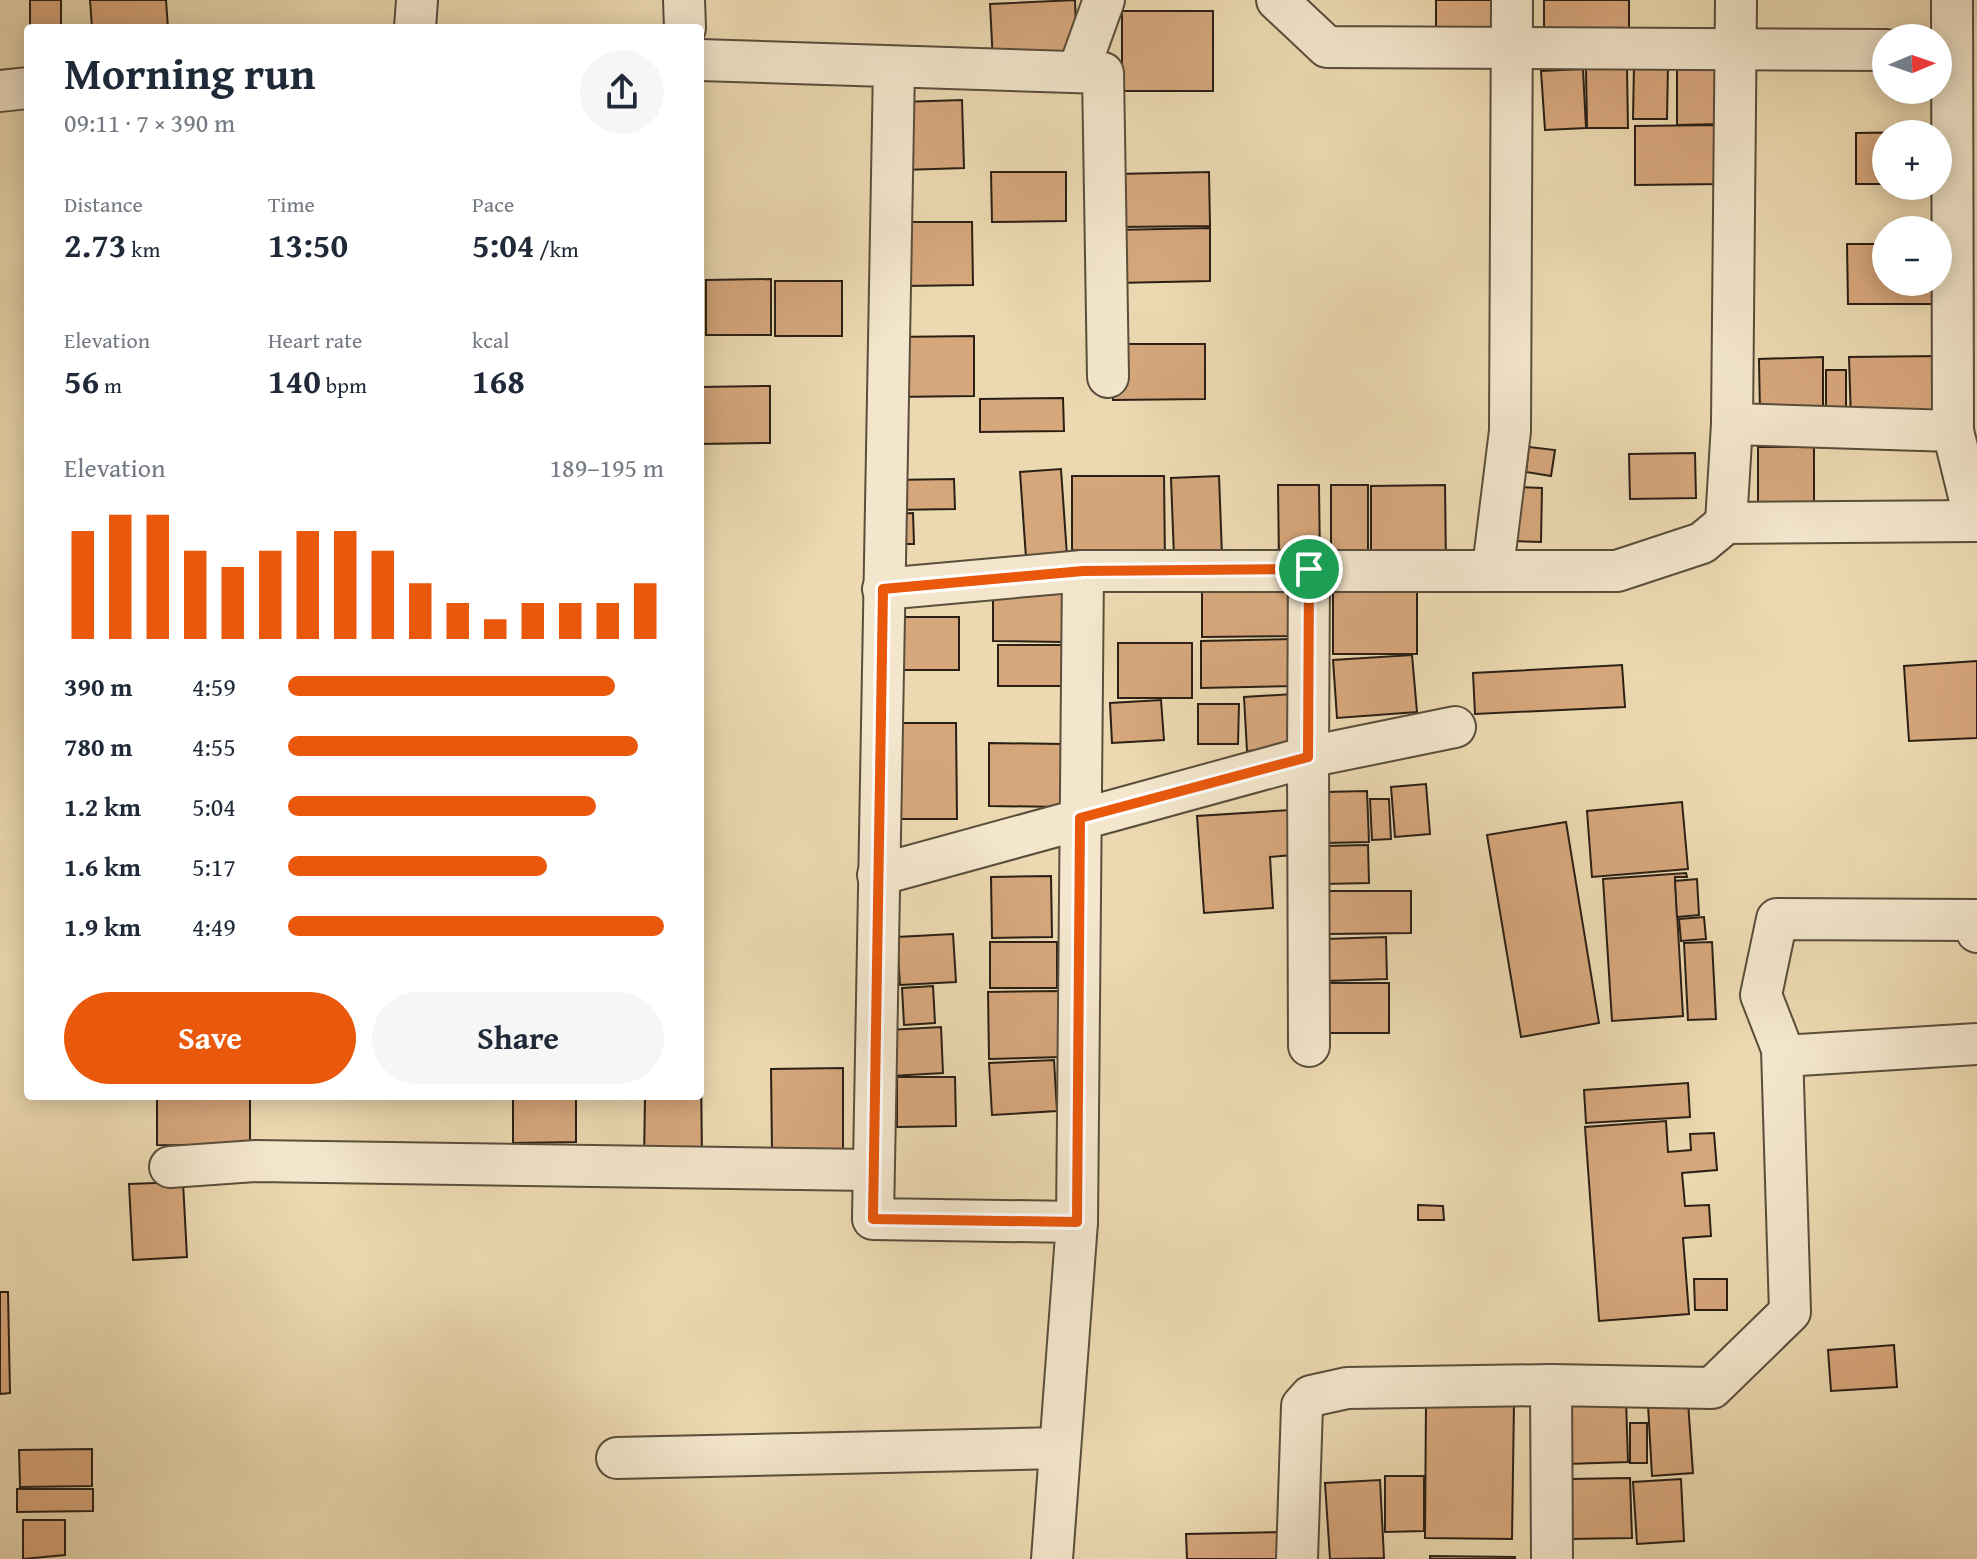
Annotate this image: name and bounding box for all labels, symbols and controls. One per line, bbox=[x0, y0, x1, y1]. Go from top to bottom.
north arrow bbox=[1872, 24, 1952, 104]
map controls bbox=[1872, 24, 1952, 296]
text: Morning run bbox=[64, 41, 315, 105]
button: share bbox=[580, 50, 664, 134]
text: 09:11 · 7 × 390 m bbox=[64, 103, 235, 142]
button: + bbox=[1872, 120, 1952, 200]
text: Distance bbox=[64, 188, 143, 220]
text: Time bbox=[268, 188, 315, 220]
text: Pace bbox=[472, 188, 514, 220]
button: − bbox=[1872, 216, 1952, 296]
text: 2.73 bbox=[64, 220, 126, 269]
text: 13:50 bbox=[268, 220, 348, 269]
text: 5:04 bbox=[472, 220, 534, 269]
text: km bbox=[126, 233, 160, 265]
text: /km bbox=[534, 233, 579, 265]
text: Elevation bbox=[64, 324, 150, 356]
text: Heart rate bbox=[268, 324, 362, 356]
text: kcal bbox=[472, 324, 510, 356]
text: 56 bbox=[64, 356, 99, 405]
text: 140 bbox=[268, 356, 321, 405]
text: 168 bbox=[472, 356, 525, 405]
text: m bbox=[99, 369, 122, 401]
text: bpm bbox=[321, 369, 367, 401]
text: Elevation bbox=[64, 448, 166, 487]
text: 189–195 m bbox=[550, 448, 664, 487]
pin bbox=[1275, 535, 1343, 603]
icon: arrive bbox=[1287, 547, 1331, 591]
text: 390 m bbox=[64, 667, 132, 706]
text: 4:59 bbox=[192, 667, 236, 706]
text: 780 m bbox=[64, 727, 132, 766]
text: 4:55 bbox=[192, 727, 236, 766]
text: 1.2 km bbox=[64, 787, 141, 826]
text: 5:04 bbox=[192, 787, 236, 826]
text: 1.6 km bbox=[64, 847, 141, 886]
text: 5:17 bbox=[192, 847, 236, 886]
text: 1.9 km bbox=[64, 907, 141, 946]
text: 4:49 bbox=[192, 907, 236, 946]
button: Save bbox=[64, 992, 356, 1084]
button: Share bbox=[372, 992, 664, 1084]

